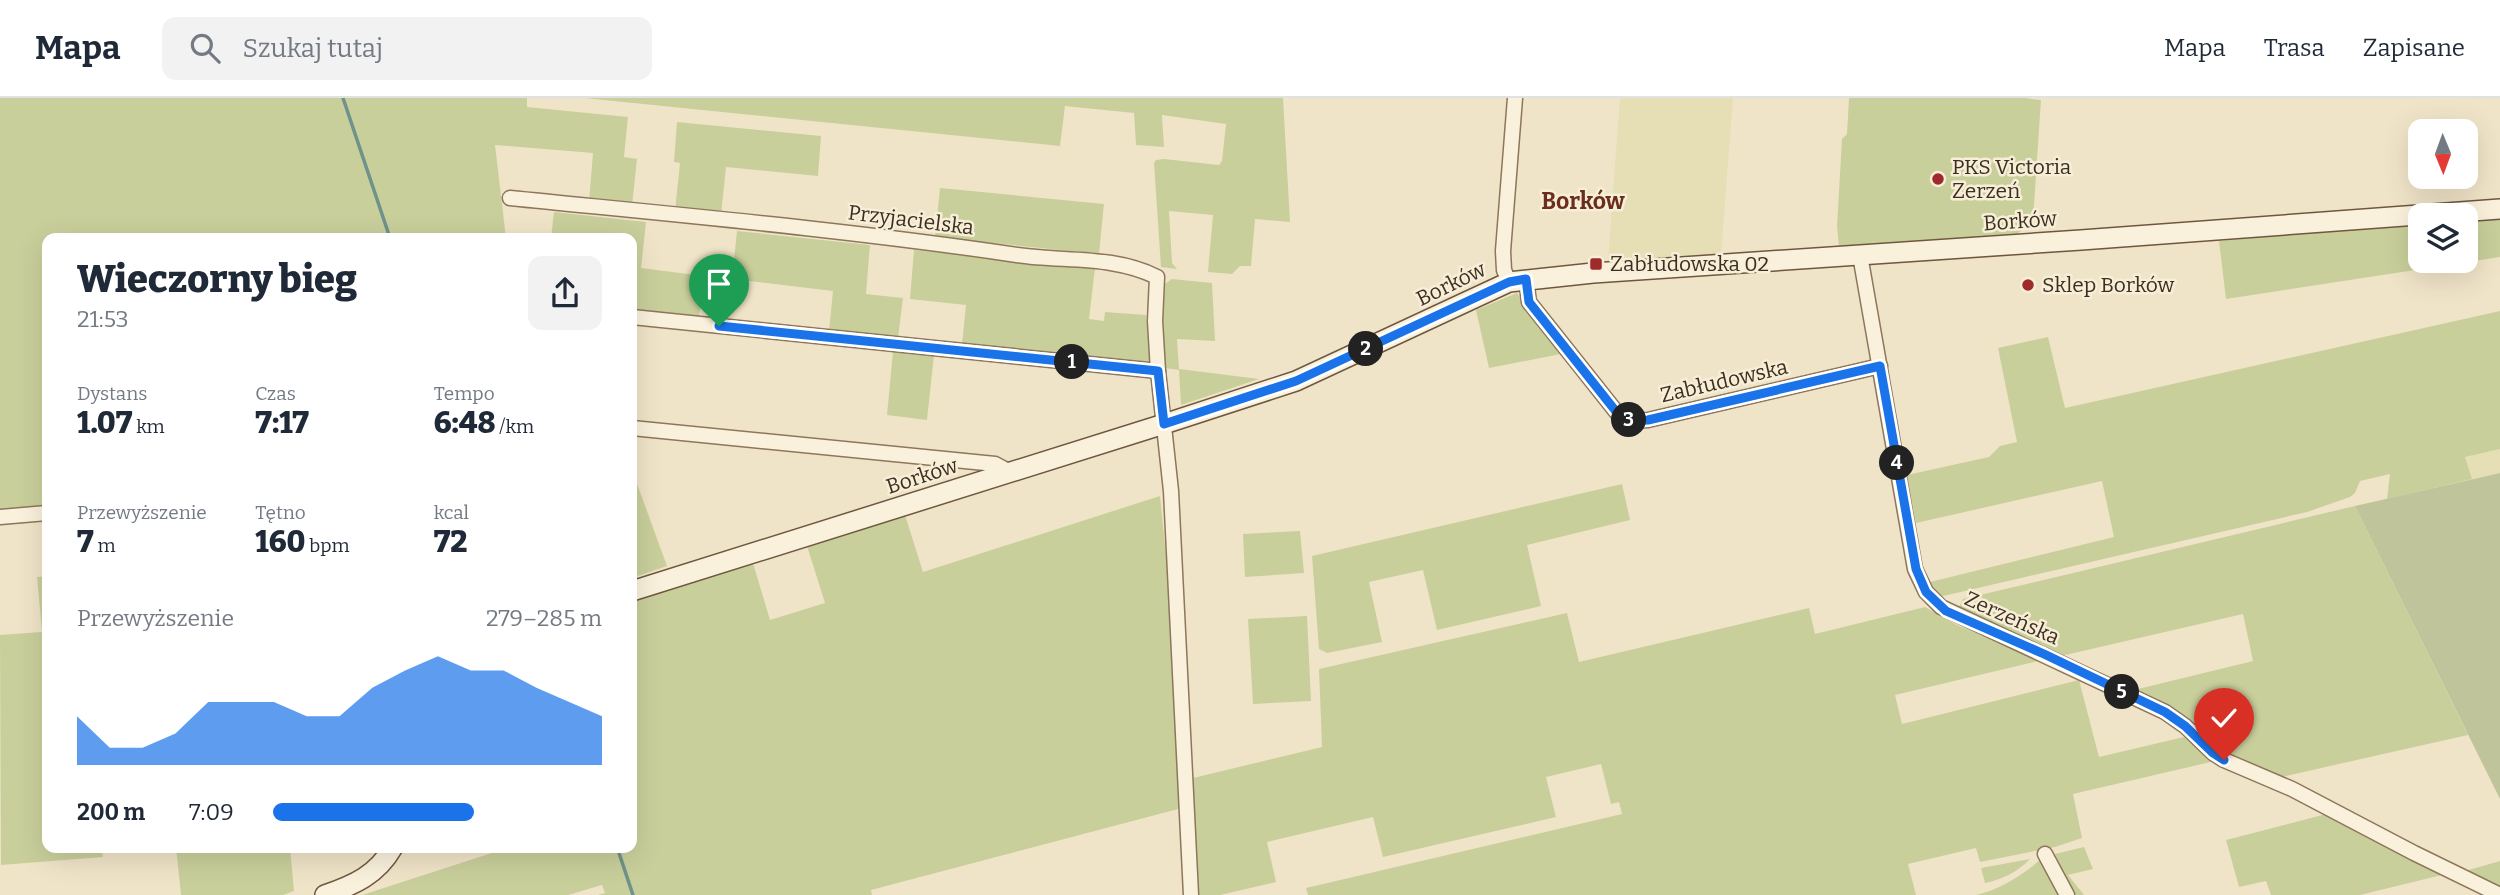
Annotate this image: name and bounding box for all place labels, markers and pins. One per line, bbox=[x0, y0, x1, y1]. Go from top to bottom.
place label: PKS Victoria Zerzeń bbox=[1952, 154, 2072, 204]
marker: PKS Victoria Zerzeń bbox=[1930, 171, 1946, 187]
place label: Zabłudowska 02 bbox=[1610, 251, 1769, 277]
pin bbox=[689, 254, 749, 326]
marker: Zabłudowska 02 bbox=[1588, 256, 1604, 272]
place label: Sklep Borków bbox=[2042, 272, 2175, 298]
marker: Sklep Borków bbox=[2020, 277, 2036, 293]
pin: 2 bbox=[1348, 331, 1384, 366]
pin: 1 bbox=[1054, 344, 1090, 380]
pin: 3 bbox=[1612, 402, 1646, 438]
pin: 4 bbox=[1880, 446, 1914, 480]
pin: 5 bbox=[2104, 674, 2140, 710]
pin bbox=[2194, 688, 2254, 760]

